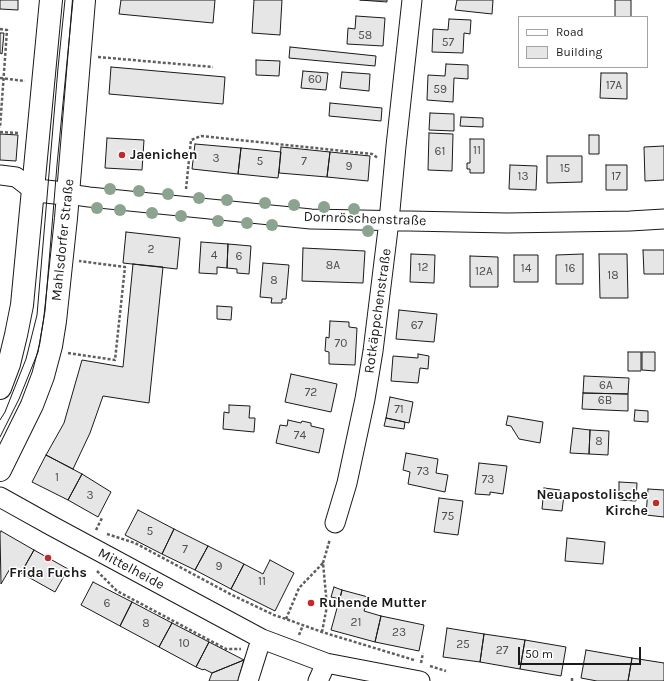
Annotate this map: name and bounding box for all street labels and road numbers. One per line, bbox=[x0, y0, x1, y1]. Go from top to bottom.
street label: Mahlsdorfer Straße bbox=[48, 178, 78, 302]
street label: Dornröschenstraße bbox=[303, 208, 427, 230]
street label: Rotkäppchenstraße bbox=[361, 247, 395, 375]
street label: Mittelheide bbox=[95, 544, 167, 594]

